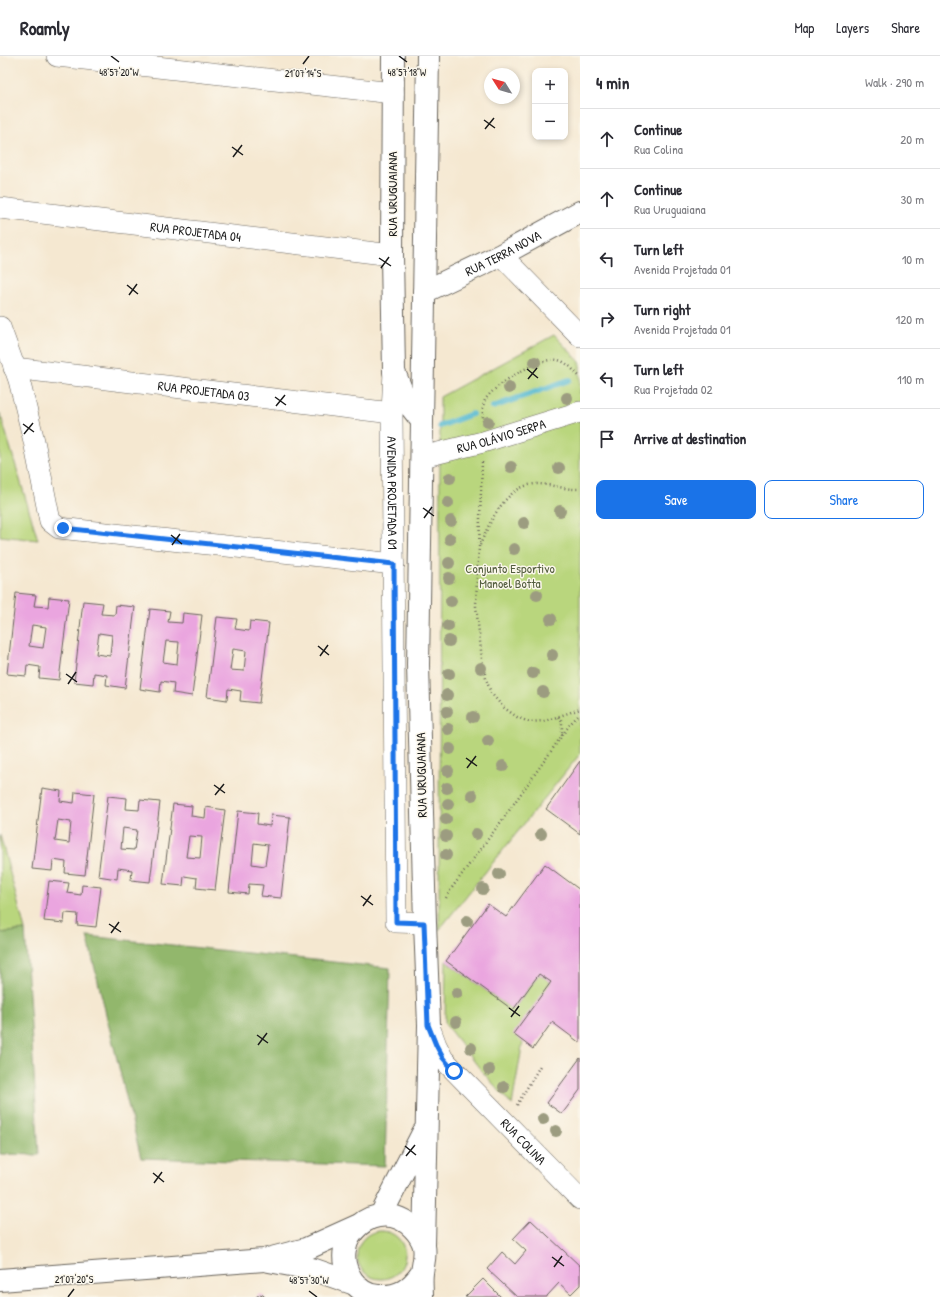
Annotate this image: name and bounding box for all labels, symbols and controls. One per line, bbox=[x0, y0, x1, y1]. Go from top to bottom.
text: Roamly bbox=[20, 15, 70, 41]
text: Map bbox=[794, 18, 814, 37]
text: Layers bbox=[836, 18, 869, 37]
text: Share bbox=[891, 18, 920, 37]
text: 48°57'20"W bbox=[99, 66, 140, 79]
text: 48°57'18"W bbox=[388, 66, 427, 79]
text: 21°07'14"S bbox=[285, 67, 322, 80]
north arrow bbox=[484, 68, 520, 104]
map controls bbox=[532, 68, 568, 140]
button: + bbox=[532, 68, 568, 104]
text: 4 min bbox=[596, 71, 629, 94]
text: Walk · 290 m bbox=[865, 73, 924, 91]
button: − bbox=[532, 104, 568, 140]
text: Continue bbox=[634, 119, 682, 140]
icon: ahead bbox=[596, 128, 618, 150]
text: 20 m bbox=[900, 130, 924, 148]
text: Rua Colina bbox=[634, 140, 683, 158]
street label: RUA URUGUAIANA bbox=[383, 151, 401, 236]
text: Continue bbox=[634, 179, 682, 200]
icon: ahead bbox=[596, 188, 618, 210]
text: 30 m bbox=[901, 190, 924, 208]
text: Rua Uruguaiana bbox=[634, 200, 706, 218]
street label: RUA PROJETADA 04 bbox=[149, 217, 242, 246]
street label: RUA TERRA NOVA bbox=[462, 226, 545, 280]
text: Turn left bbox=[634, 239, 684, 260]
icon: left bbox=[596, 248, 618, 270]
text: 10 m bbox=[902, 250, 924, 268]
text: Avenida Projetada 01 bbox=[634, 260, 731, 278]
text: Turn right bbox=[634, 299, 690, 320]
icon: right bbox=[596, 308, 618, 330]
text: 120 m bbox=[896, 310, 924, 328]
text: Avenida Projetada 01 bbox=[634, 320, 731, 338]
text: Turn left bbox=[634, 359, 684, 380]
icon: left bbox=[596, 368, 618, 390]
text: 110 m bbox=[897, 370, 924, 388]
street label: RUA PROJETADA 03 bbox=[157, 376, 251, 405]
text: Rua Projetada 02 bbox=[634, 380, 713, 398]
street label: RUA OLÁVIO SERPA bbox=[455, 414, 548, 457]
icon: arrive bbox=[596, 428, 618, 450]
text: Arrive at destination bbox=[634, 428, 746, 449]
street label: AVENIDA PROJETADA 01 bbox=[383, 436, 402, 550]
button: Save bbox=[596, 480, 756, 519]
button: Share bbox=[764, 480, 924, 519]
route end bbox=[54, 519, 72, 537]
park label: Conjunto Esportivo Manoel Botta bbox=[465, 559, 555, 592]
street label: RUA URUGUAIANA bbox=[411, 732, 431, 818]
route start bbox=[445, 1062, 463, 1080]
street label: RUA COLINA bbox=[497, 1114, 551, 1169]
text: 21°07'20"S bbox=[55, 1273, 94, 1286]
text: 48°57'30"W bbox=[289, 1274, 330, 1287]

